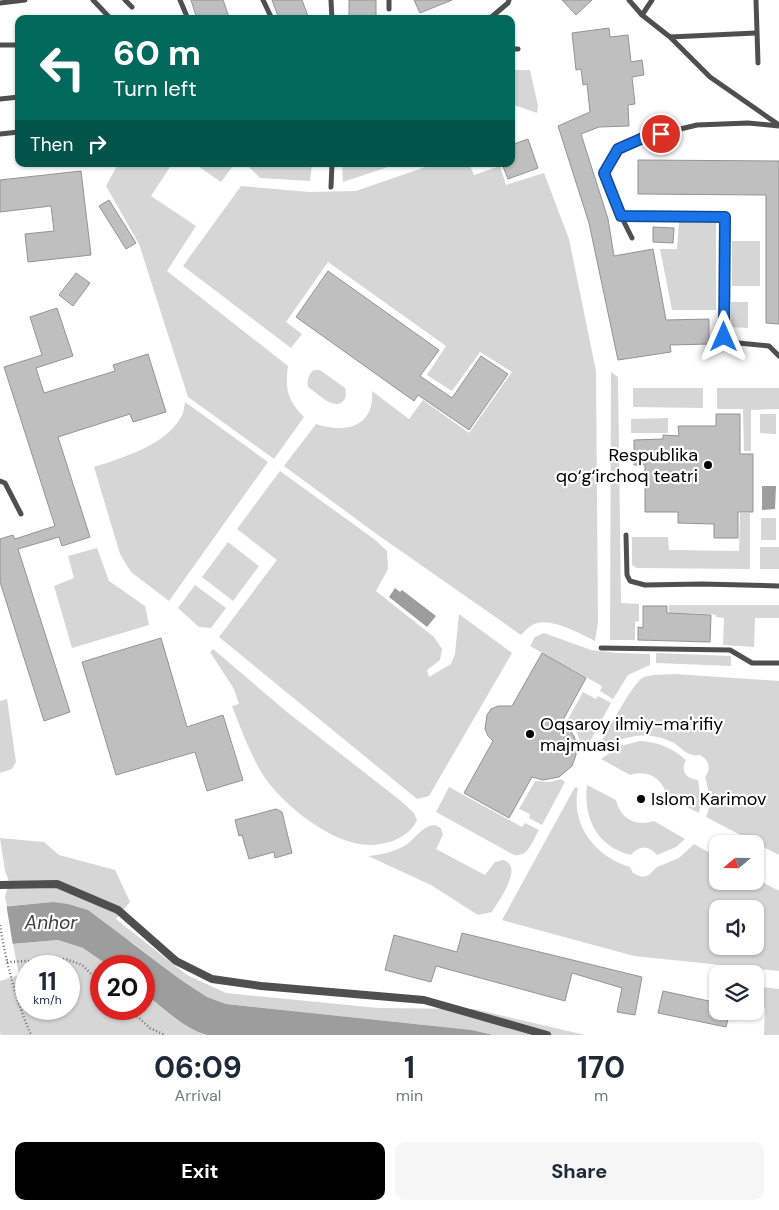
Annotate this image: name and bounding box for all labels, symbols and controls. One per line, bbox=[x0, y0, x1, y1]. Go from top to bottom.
text: 60 m bbox=[113, 30, 201, 76]
icon: left bbox=[30, 35, 95, 100]
text: Turn left bbox=[113, 74, 197, 103]
pin bbox=[640, 113, 682, 155]
icon: arrive bbox=[647, 120, 675, 148]
icon: right bbox=[83, 130, 111, 158]
text: Then bbox=[30, 132, 73, 157]
position arrow bbox=[697, 310, 749, 362]
place label: Respublika qo‘g‘irchoq teatri bbox=[556, 443, 698, 488]
marker: Respublika qo‘g‘irchoq teatri bbox=[702, 459, 714, 471]
place label: Oqsaroy ilmiy-ma'rifiy majmuasi bbox=[540, 712, 723, 757]
marker: Oqsaroy ilmiy-ma'rifiy majmuasi bbox=[524, 728, 536, 740]
place label: Islom Karimov bbox=[651, 787, 767, 811]
marker: Islom Karimov bbox=[635, 793, 647, 805]
north arrow bbox=[709, 835, 764, 890]
map controls bbox=[709, 835, 764, 1020]
button: sound bbox=[709, 900, 764, 955]
water label: Anhor bbox=[24, 910, 78, 935]
speed limit sign: 20 bbox=[90, 955, 155, 1020]
text: 11 bbox=[38, 965, 57, 998]
button: layers bbox=[709, 965, 764, 1020]
text: km/h bbox=[33, 992, 62, 1008]
text: 06:09 bbox=[154, 1048, 242, 1087]
text: 1 bbox=[404, 1048, 415, 1087]
text: 170 bbox=[577, 1048, 625, 1087]
text: Arrival bbox=[175, 1085, 221, 1106]
text: min bbox=[396, 1085, 423, 1106]
text: m bbox=[594, 1085, 608, 1106]
button: Exit bbox=[15, 1142, 385, 1200]
button: Share bbox=[395, 1142, 764, 1200]

